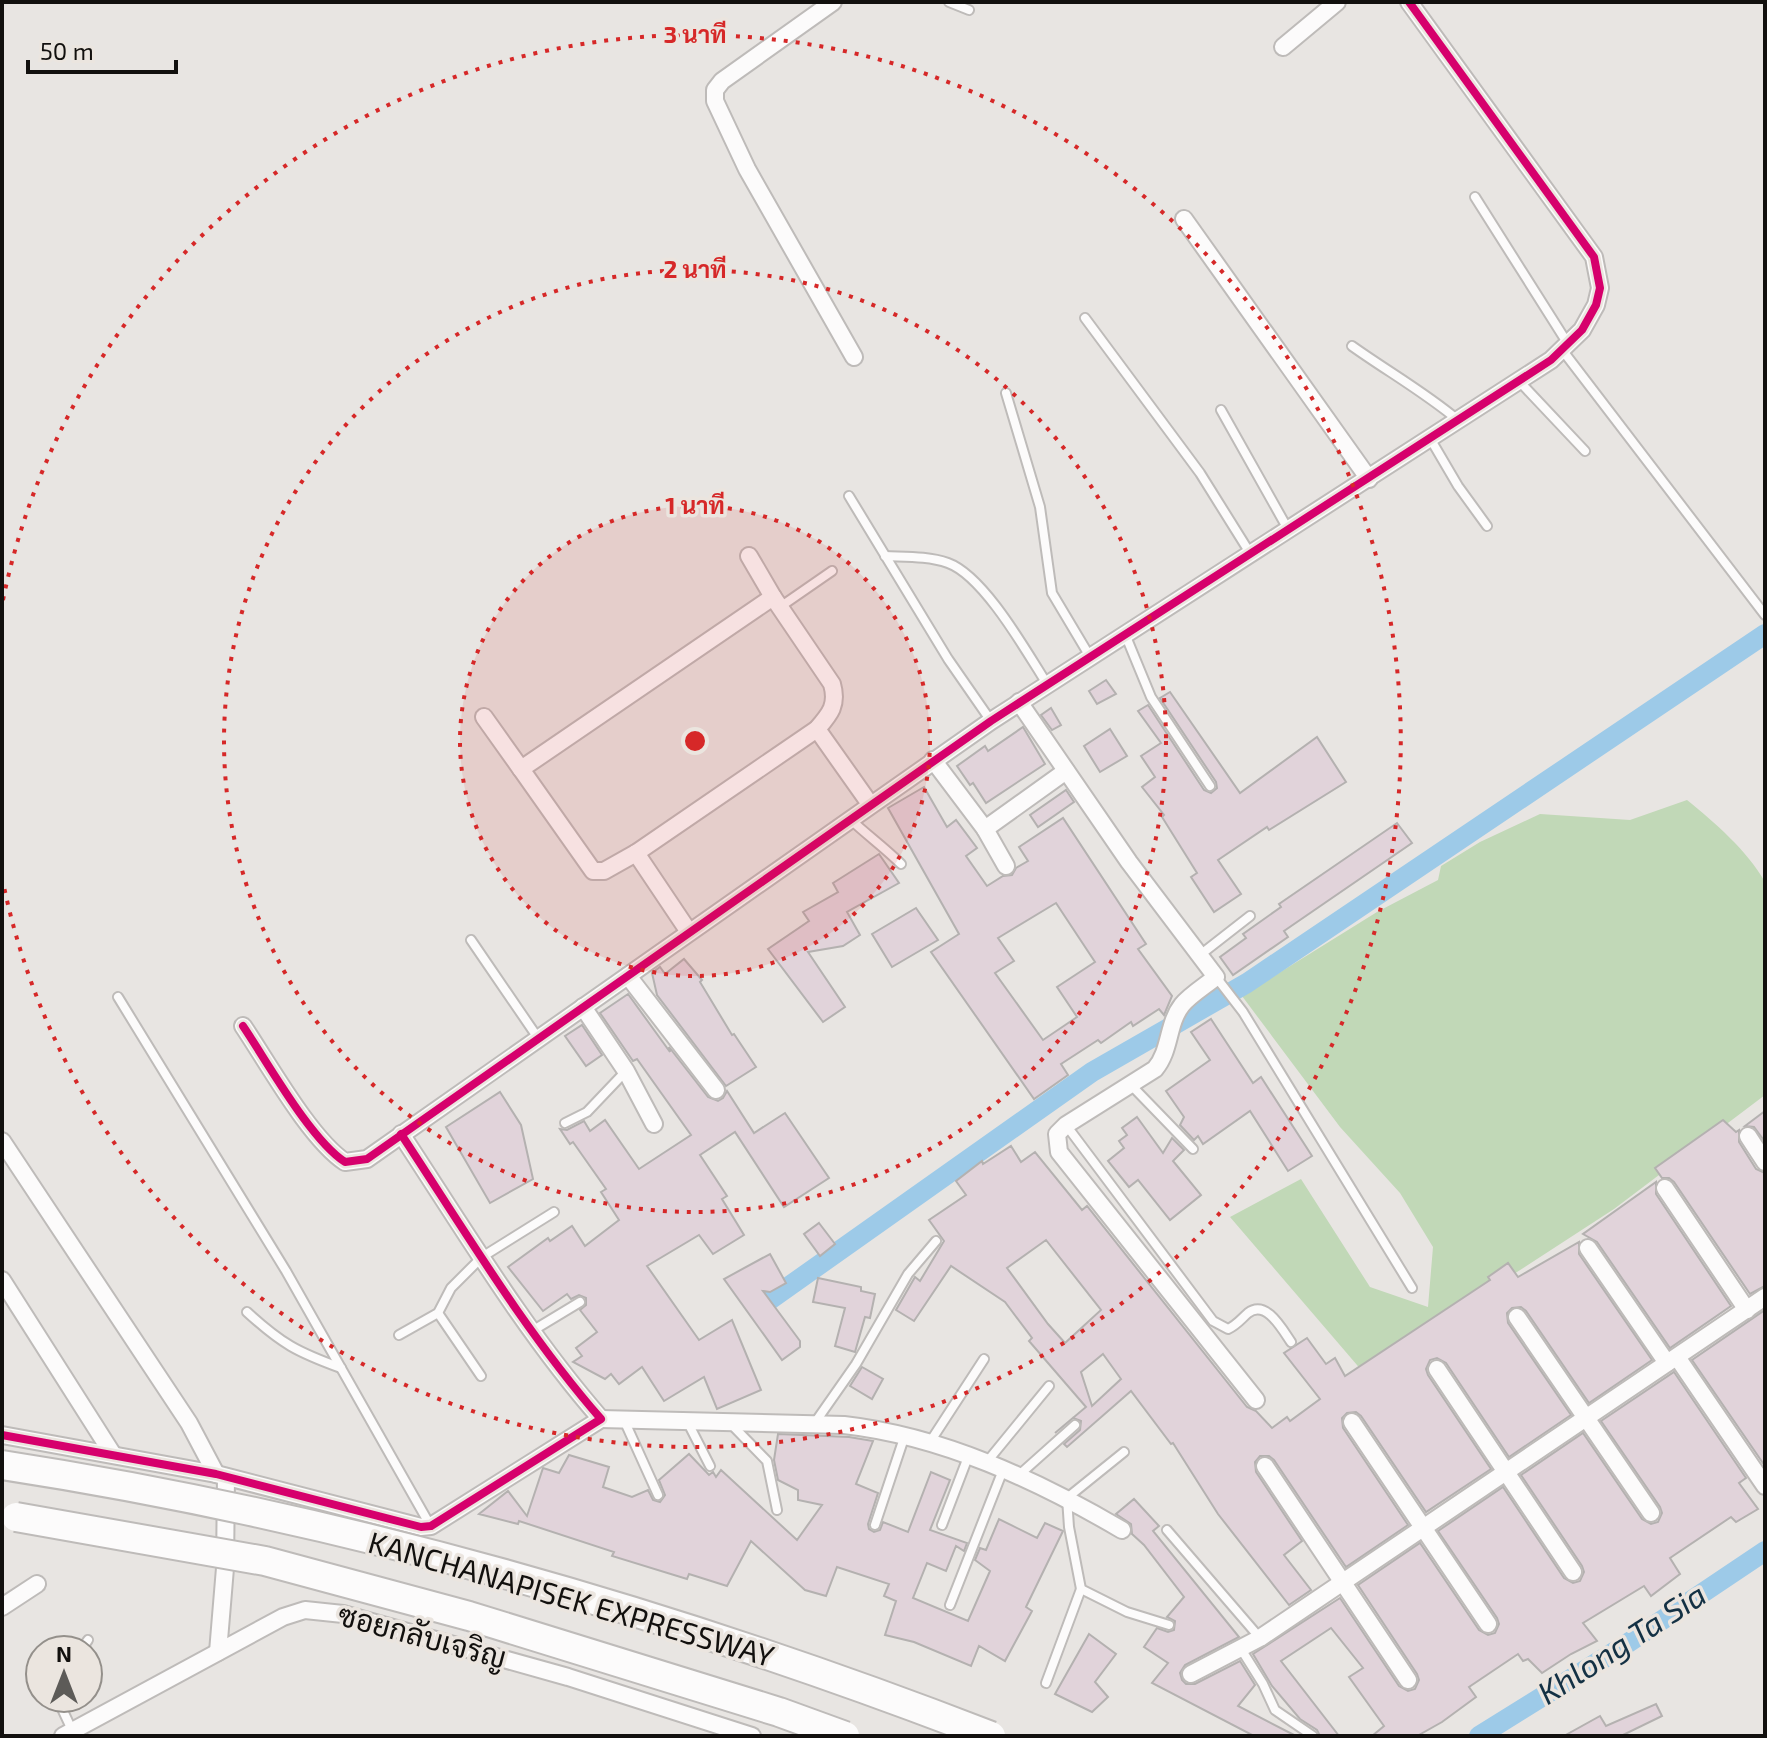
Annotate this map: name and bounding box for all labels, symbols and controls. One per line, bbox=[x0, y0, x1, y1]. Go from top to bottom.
text: 3 นาที bbox=[664, 19, 726, 48]
scale bar bbox=[28, 24, 176, 74]
text: 50 m bbox=[40, 36, 94, 65]
text: 2 นาที bbox=[663, 254, 727, 283]
text: 1 นาที bbox=[665, 490, 725, 519]
centre of rings bbox=[681, 727, 709, 755]
street label: KANCHANAPISEK EXPRESSWAY bbox=[365, 1523, 778, 1673]
water label: Khlong Ta Sia bbox=[1530, 1574, 1713, 1712]
street label: ซอยกลับเจริญ bbox=[334, 1595, 511, 1677]
north arrow bbox=[24, 1634, 104, 1714]
text: N bbox=[56, 1640, 72, 1666]

